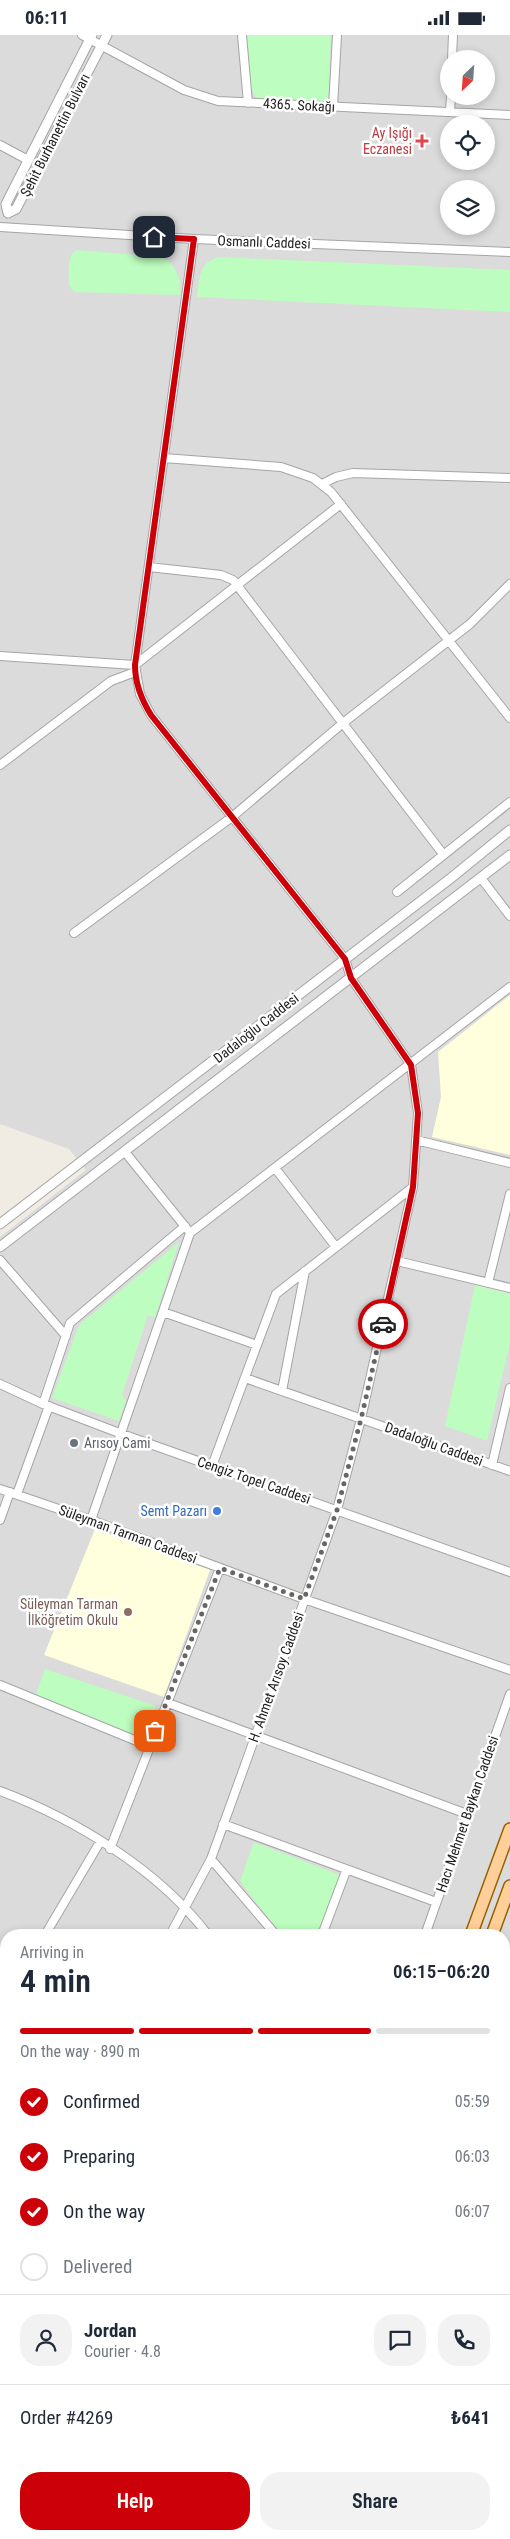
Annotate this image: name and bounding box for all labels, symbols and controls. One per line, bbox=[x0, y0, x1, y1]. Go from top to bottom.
text: 06:11 bbox=[25, 6, 69, 29]
north arrow bbox=[440, 50, 495, 105]
map controls bbox=[440, 50, 495, 235]
street label: Şehit Burhanettin Bulvarı bbox=[17, 71, 93, 199]
street label: 4365. Sokağı bbox=[263, 95, 335, 115]
button: locate bbox=[440, 115, 495, 170]
place label: Ay Işığı Eczanesi bbox=[363, 125, 412, 157]
marker: Ay Işığı Eczanesi bbox=[416, 135, 428, 147]
button: layers bbox=[440, 180, 495, 235]
pin bbox=[133, 216, 175, 258]
icon: home bbox=[140, 223, 168, 251]
street label: Osmanlı Caddesi bbox=[217, 232, 311, 252]
street label: Dadaloğlu Caddesi bbox=[210, 990, 302, 1066]
courier bbox=[358, 1299, 408, 1349]
icon: car bbox=[369, 1310, 397, 1338]
street label: Dadaloğlu Caddesi bbox=[383, 1419, 485, 1469]
place label: Arısoy Cami bbox=[84, 1435, 150, 1451]
marker: Arısoy Cami bbox=[68, 1437, 80, 1449]
street label: Cengiz Topel Caddesi bbox=[195, 1453, 313, 1507]
street label: Süleyman Tarman Caddesi bbox=[57, 1502, 199, 1566]
place label: Semt Pazarı bbox=[140, 1503, 207, 1519]
marker: Semt Pazarı bbox=[211, 1505, 223, 1517]
place label: Süleyman Tarman İlköğretim Okulu bbox=[20, 1596, 118, 1628]
marker: Süleyman Tarman İlköğretim Okulu bbox=[122, 1606, 134, 1618]
street label: H. Ahmet Arısoy Caddesi bbox=[245, 1610, 307, 1744]
pin bbox=[134, 1710, 176, 1752]
icon: bag bbox=[141, 1717, 169, 1745]
street label: Hacı Mehmet Baykan Caddesi bbox=[433, 1734, 501, 1894]
text: Arriving in bbox=[20, 1943, 84, 1962]
text: 06:15–06:20 bbox=[393, 1960, 490, 1983]
text: 4 min bbox=[20, 1962, 91, 2000]
text: On the way · 890 m bbox=[20, 2042, 140, 2061]
icon: check bbox=[20, 2088, 48, 2116]
text: Confirmed bbox=[63, 2090, 140, 2113]
text: 05:59 bbox=[455, 2092, 490, 2111]
icon: check bbox=[20, 2143, 48, 2171]
text: Preparing bbox=[63, 2145, 135, 2168]
text: 06:03 bbox=[455, 2147, 490, 2166]
icon: check bbox=[20, 2198, 48, 2226]
text: On the way bbox=[63, 2200, 145, 2223]
text: 06:07 bbox=[455, 2202, 490, 2221]
text: Delivered bbox=[63, 2255, 132, 2278]
button: person bbox=[20, 2314, 72, 2366]
button: chat bbox=[374, 2314, 426, 2366]
button: phone bbox=[438, 2314, 490, 2366]
text: Jordan bbox=[84, 2319, 137, 2342]
text: Courier · 4.8 bbox=[84, 2342, 161, 2361]
text: Order #4269 bbox=[20, 2406, 113, 2429]
text: ₺641 bbox=[451, 2406, 490, 2429]
button: Help bbox=[20, 2472, 250, 2530]
button: Share bbox=[260, 2472, 490, 2530]

